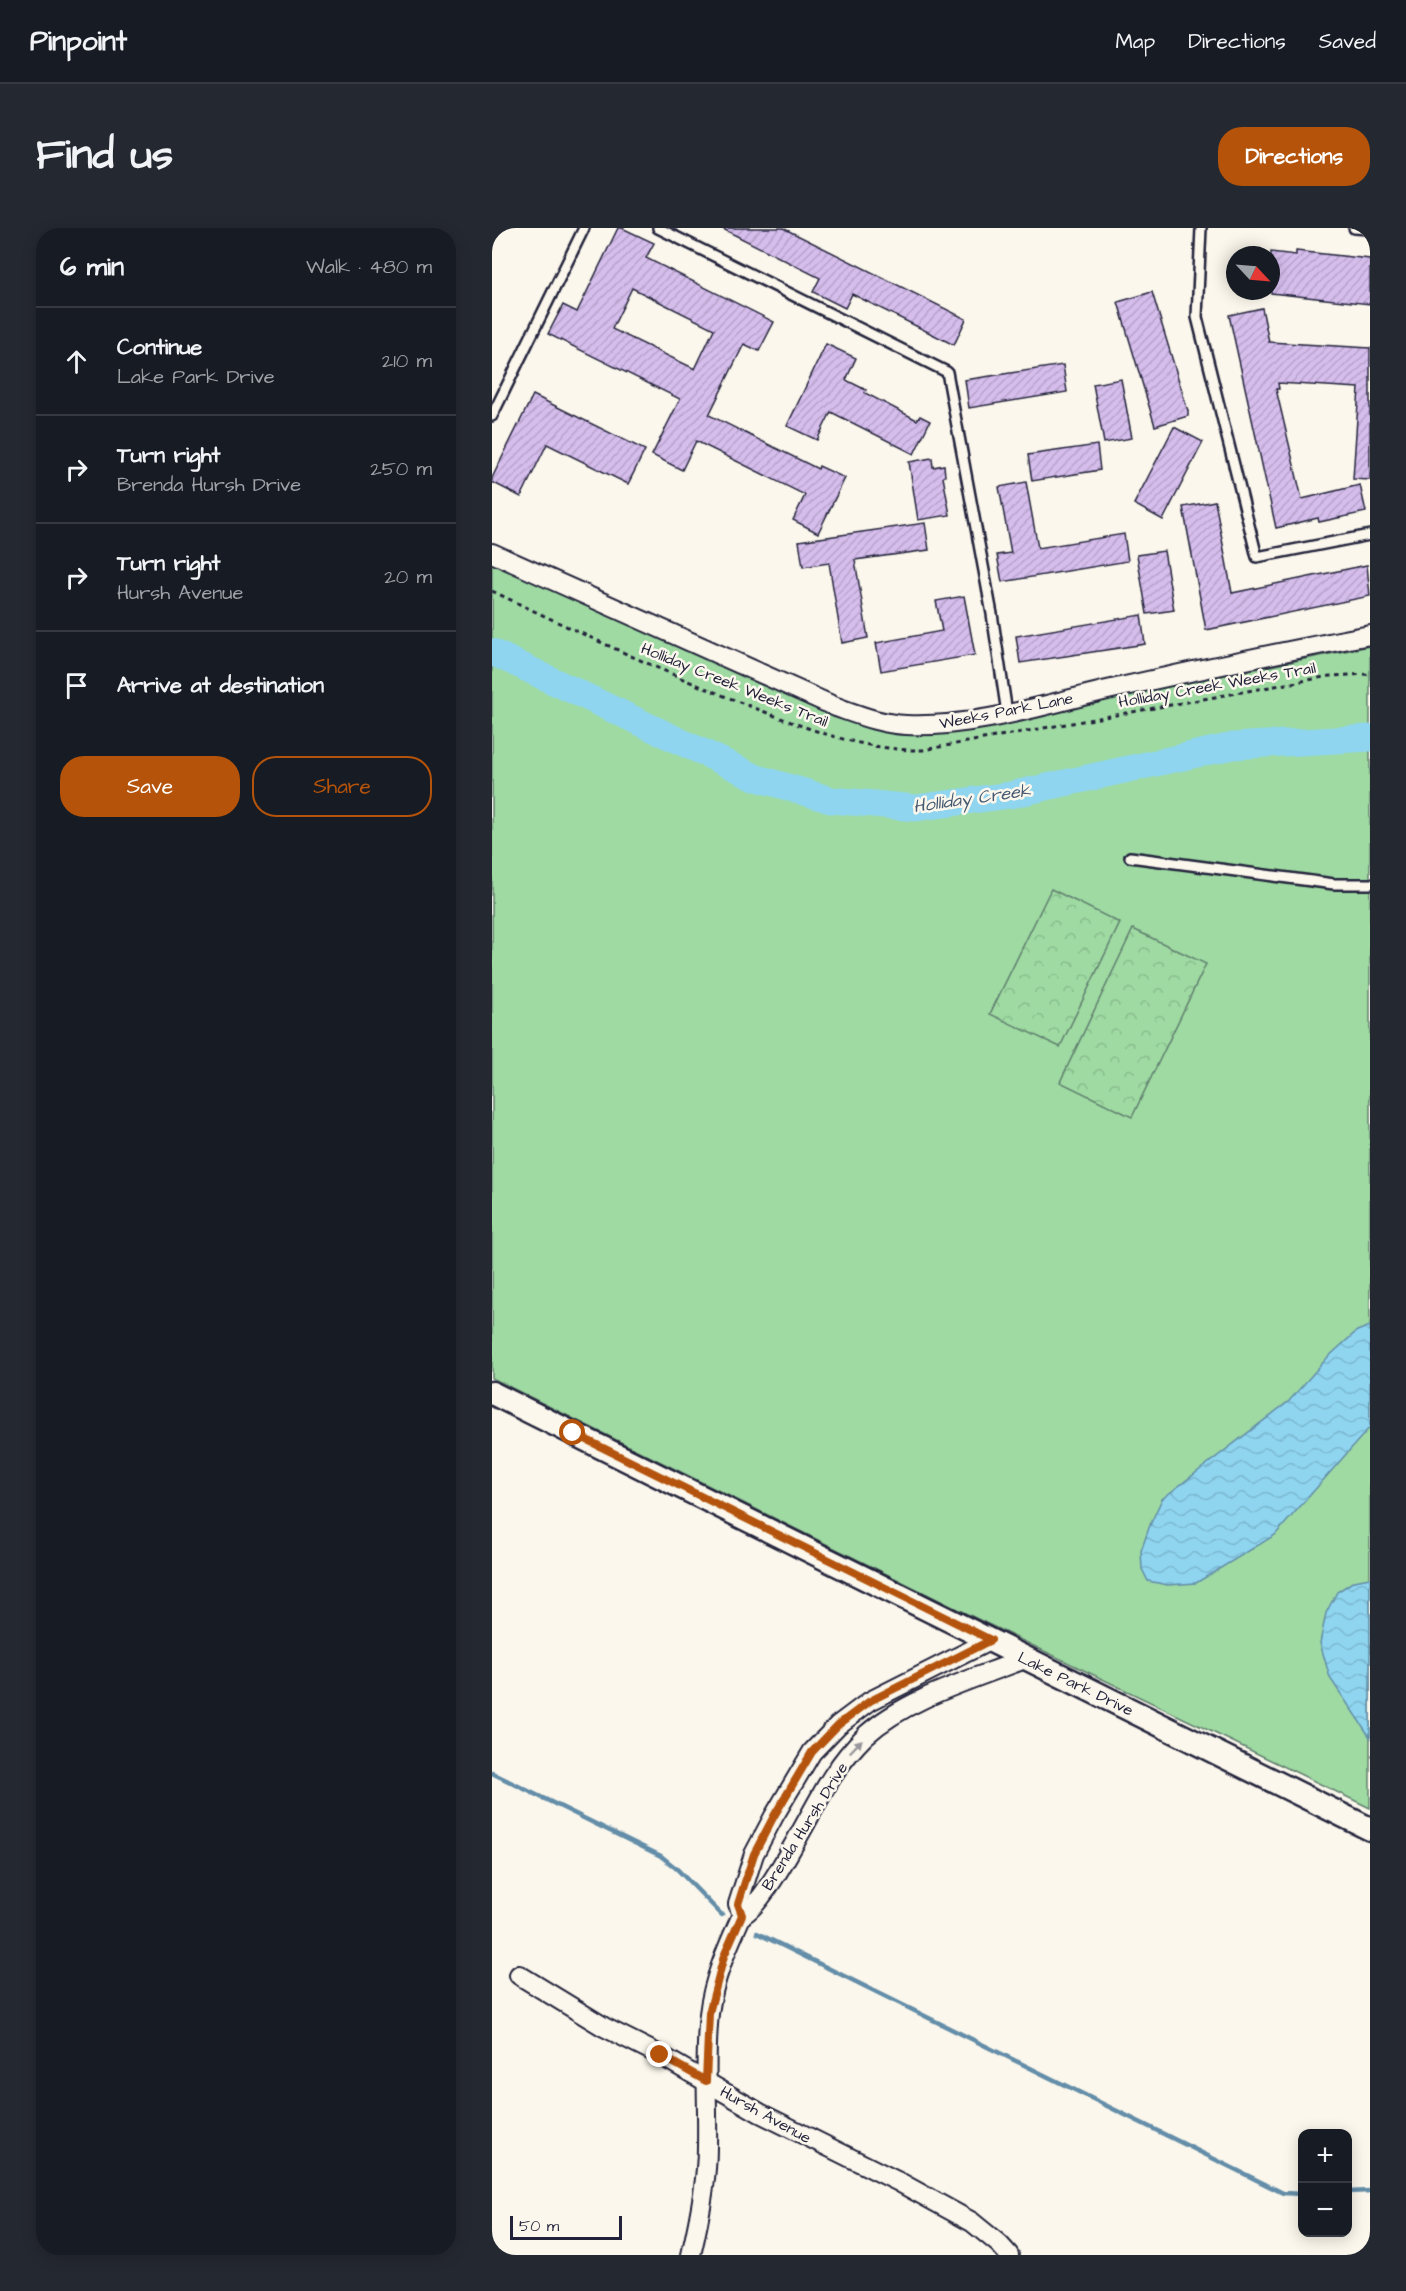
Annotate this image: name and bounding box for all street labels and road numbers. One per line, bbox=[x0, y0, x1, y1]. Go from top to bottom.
street label: Holliday Creek Weeks Trail bbox=[637, 637, 831, 733]
street label: Holliday Creek Weeks Trail bbox=[1117, 657, 1318, 714]
street label: Weeks Park Lane bbox=[937, 687, 1075, 735]
street label: Lake Park Drive bbox=[1014, 1646, 1137, 1722]
street label: Brenda Hursh Drive bbox=[757, 1758, 853, 1895]
street label: Hursh Avenue bbox=[716, 2081, 815, 2149]

